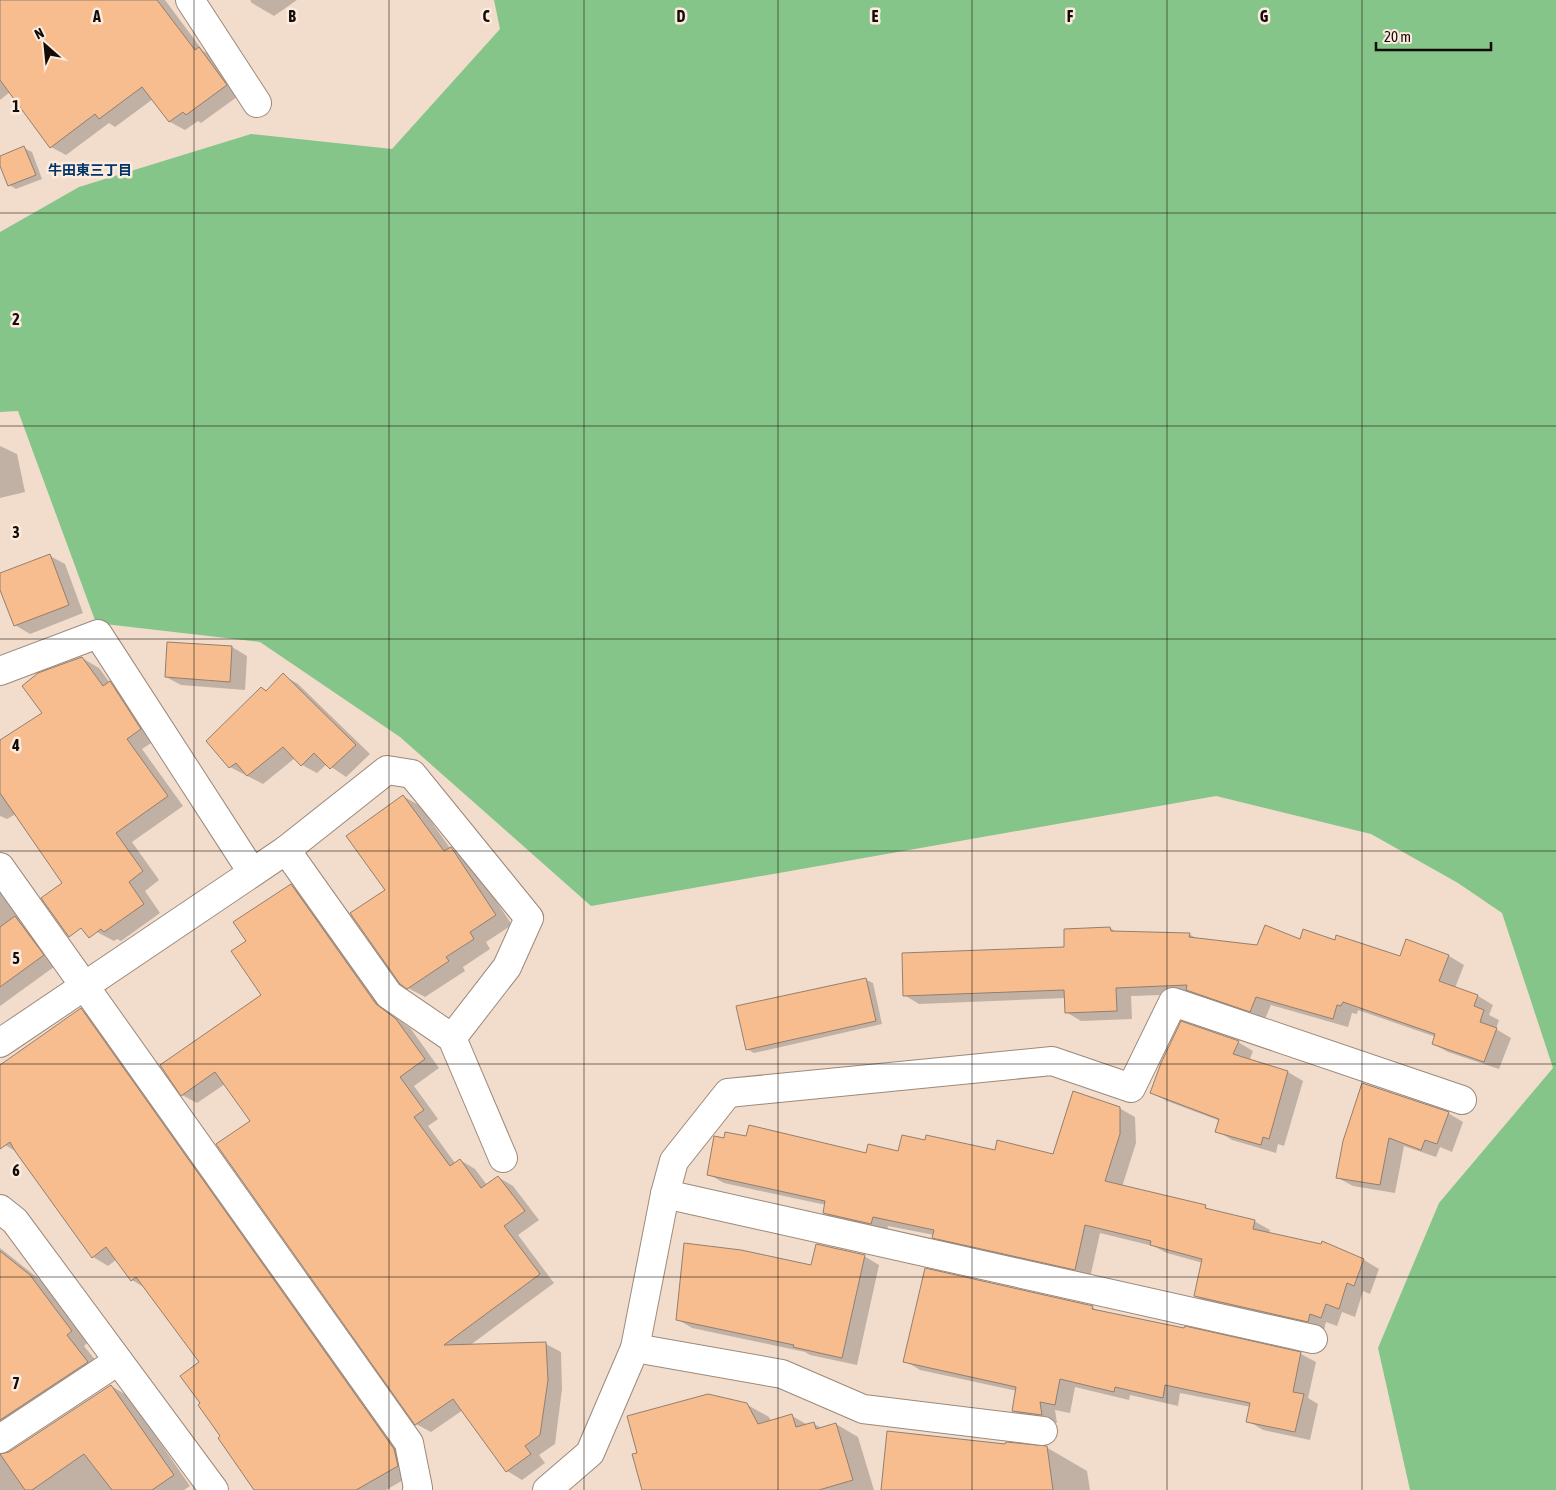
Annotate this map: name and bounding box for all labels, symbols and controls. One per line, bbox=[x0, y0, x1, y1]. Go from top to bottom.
text: A bbox=[92, 7, 101, 25]
text: B bbox=[288, 7, 296, 25]
text: C bbox=[482, 7, 490, 25]
text: D bbox=[677, 7, 686, 25]
text: E bbox=[872, 7, 879, 25]
text: F bbox=[1067, 7, 1074, 25]
text: G bbox=[1260, 7, 1269, 25]
north arrow bbox=[20, 20, 70, 70]
scale bar bbox=[1376, 20, 1491, 52]
text: N bbox=[32, 24, 46, 42]
text: 20 m bbox=[1384, 28, 1411, 45]
text: 1 bbox=[12, 97, 20, 115]
district label: 牛田東三丁目 bbox=[48, 162, 132, 178]
text: 2 bbox=[12, 310, 20, 328]
text: 3 bbox=[12, 523, 20, 541]
text: 4 bbox=[11, 736, 20, 754]
text: 5 bbox=[12, 949, 20, 967]
text: 6 bbox=[12, 1161, 20, 1179]
text: 7 bbox=[12, 1374, 20, 1392]

